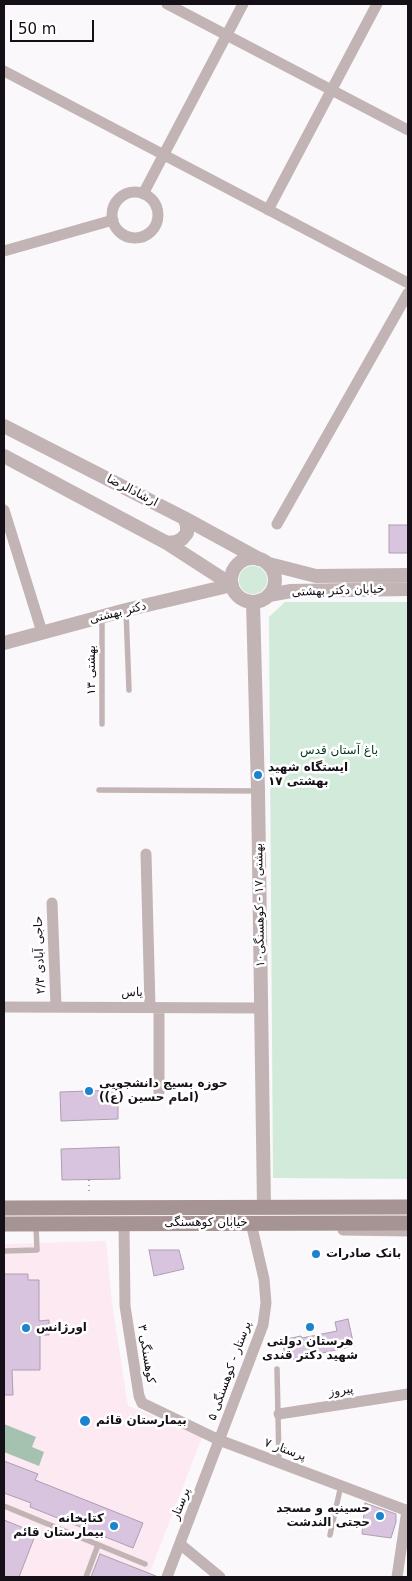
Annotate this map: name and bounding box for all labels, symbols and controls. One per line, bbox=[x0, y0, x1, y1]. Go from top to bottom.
scale bar bbox=[12, 10, 96, 42]
text: 50 m bbox=[18, 20, 56, 38]
street label: ارشادالرضا bbox=[104, 472, 160, 510]
street label: خیابان دکتر بهشتی bbox=[291, 582, 385, 600]
street label: دکتر بهشتی bbox=[88, 599, 148, 627]
street label: بهشتی ۱۳ bbox=[85, 645, 99, 695]
park label: باغ آستان قدس bbox=[300, 744, 378, 758]
place label: ایستگاه شهید بهشتی ۱۷ bbox=[268, 761, 348, 789]
marker: ایستگاه شهید بهشتی ۱۷ bbox=[252, 769, 264, 781]
street label: بهشتی ۱۷ - کوهسنگی۱۰ bbox=[252, 843, 268, 967]
street label: حاجی آبادی ۲/۳ bbox=[31, 916, 49, 994]
street label: یاس bbox=[121, 986, 143, 1000]
place label: حوزه بسیج دانشجویی (امام حسین (ع)) bbox=[99, 1077, 228, 1105]
marker: حوزه بسیج دانشجویی (امام حسین (ع)) bbox=[83, 1085, 95, 1097]
street label: خیابان کوهسنگی bbox=[164, 1216, 248, 1230]
place label: بانک صادرات bbox=[326, 1247, 401, 1261]
marker: بانک صادرات bbox=[310, 1248, 322, 1260]
street label: پرستار - کوهسنگی ۵ bbox=[205, 1319, 255, 1423]
place label: اورژانس bbox=[36, 1321, 87, 1335]
marker: هرستان دولتی شهید دکتر قندی bbox=[304, 1321, 316, 1333]
marker: اورژانس bbox=[20, 1322, 32, 1334]
street label: کوهسنگی ۳ bbox=[134, 1324, 158, 1384]
place label: هرستان دولتی شهید دکتر قندی bbox=[262, 1335, 358, 1363]
street label: پیروز bbox=[327, 1382, 355, 1400]
marker: بیمارستان قائم bbox=[78, 1414, 92, 1428]
place label: بیمارستان قائم bbox=[96, 1414, 187, 1428]
street label: پرستار ۷ bbox=[262, 1436, 308, 1464]
street label: پرستار bbox=[168, 1486, 194, 1522]
place label: حسینیه و مسجد حجتی الندشت bbox=[276, 1502, 370, 1530]
marker: حسینیه و مسجد حجتی الندشت bbox=[374, 1510, 386, 1522]
place label: کتابخانه بیمارستان قائم bbox=[13, 1512, 104, 1540]
marker: کتابخانه بیمارستان قائم bbox=[108, 1520, 120, 1532]

